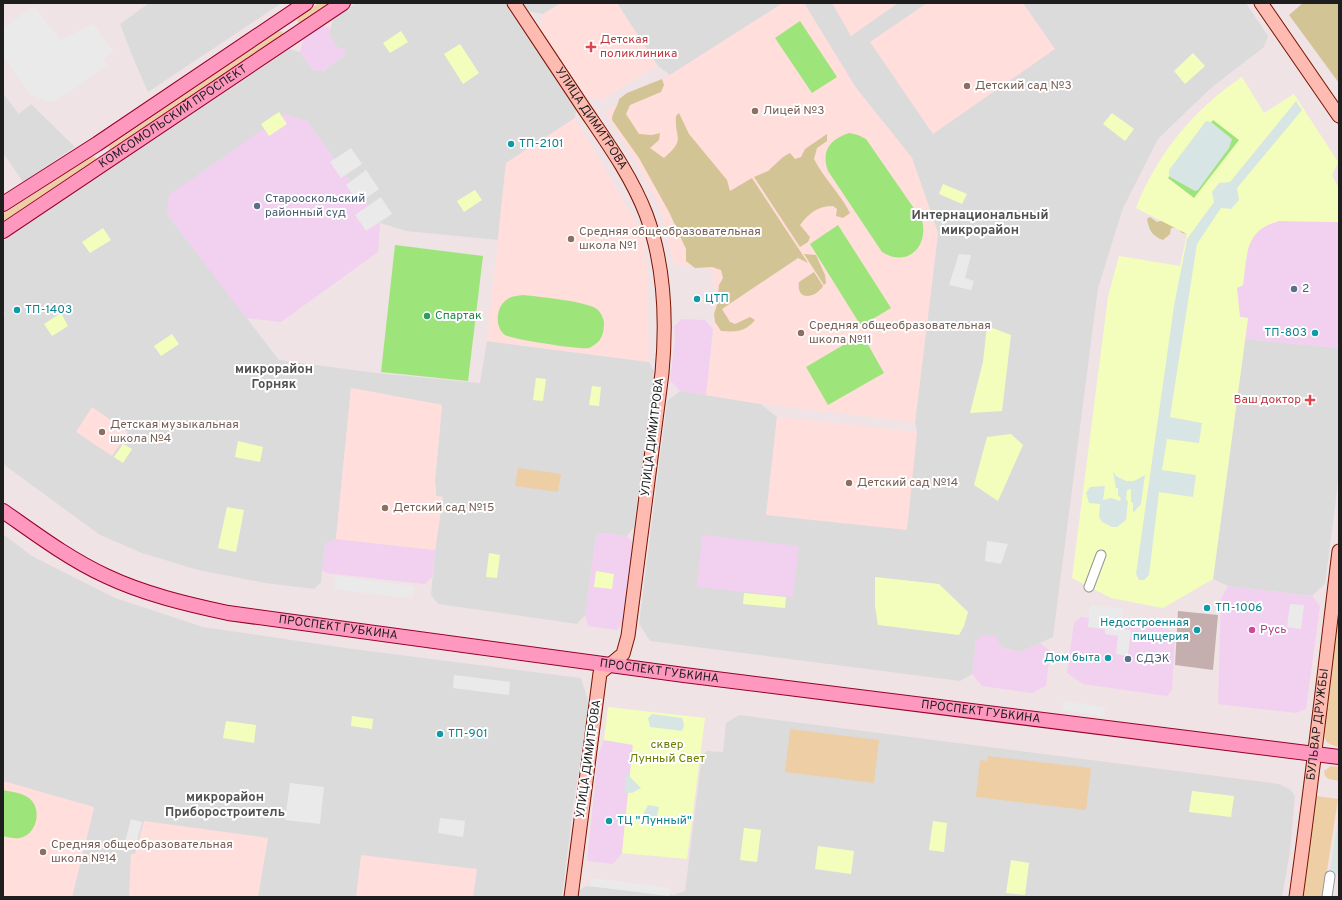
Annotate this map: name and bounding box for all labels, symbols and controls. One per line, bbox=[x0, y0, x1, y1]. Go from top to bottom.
place label: Детская поликлиника bbox=[600, 32, 677, 62]
marker: Детская поликлиника bbox=[585, 41, 597, 53]
street label: КОМСОМОЛЬСКИЙ ПРОСПЕКТ bbox=[96, 61, 251, 172]
street label: УЛИЦА ДИМИТРОВА bbox=[551, 64, 631, 173]
place label: Детский сад №3 bbox=[975, 78, 1072, 94]
marker: Детский сад №3 bbox=[962, 81, 972, 91]
place label: Лицей №3 bbox=[763, 103, 824, 119]
marker: Лицей №3 bbox=[750, 106, 760, 116]
place label: ТП-2101 bbox=[519, 136, 564, 152]
marker: ТП-2101 bbox=[506, 139, 516, 149]
place label: Старооскольский районный суд bbox=[265, 191, 365, 221]
marker: Старооскольский районный суд bbox=[252, 201, 262, 211]
district label: Интернациональный микрорайон bbox=[912, 208, 1048, 239]
place label: Средняя общеобразовательная школа №1 bbox=[579, 224, 761, 254]
marker: Средняя общеобразовательная школа №1 bbox=[566, 234, 576, 244]
place label: 2 bbox=[1302, 281, 1309, 297]
marker: 2 bbox=[1289, 284, 1299, 294]
place label: ЦТП bbox=[705, 291, 729, 307]
marker: ЦТП bbox=[692, 294, 702, 304]
place label: ТП-1403 bbox=[25, 302, 72, 318]
marker: ТП-1403 bbox=[12, 305, 22, 315]
place label: Спартак bbox=[435, 308, 482, 324]
marker: Спартак bbox=[422, 311, 432, 321]
place label: Cредняя общеобразовательная школа №11 bbox=[809, 318, 991, 348]
place label: ТП-803 bbox=[1264, 325, 1307, 341]
marker: Cредняя общеобразовательная школа №11 bbox=[796, 328, 806, 338]
marker: ТП-803 bbox=[1310, 328, 1320, 338]
district label: микрорайон Горняк bbox=[235, 362, 313, 393]
street label: УЛИЦА ДИМИТРОВА bbox=[638, 377, 668, 497]
place label: Ваш доктор bbox=[1234, 392, 1301, 408]
marker: Ваш доктор bbox=[1304, 394, 1316, 406]
place label: Детская музыкальная школа №4 bbox=[110, 417, 239, 447]
marker: Детская музыкальная школа №4 bbox=[97, 427, 107, 437]
place label: Детский сад №14 bbox=[857, 475, 958, 491]
marker: Детский сад №14 bbox=[844, 478, 854, 488]
place label: Детский сад №15 bbox=[393, 500, 494, 516]
marker: Детский сад №15 bbox=[380, 503, 390, 513]
place label: ТП-1006 bbox=[1215, 600, 1263, 616]
marker: ТП-1006 bbox=[1202, 603, 1212, 613]
street label: ПРОСПЕКТ ГУБКИНА bbox=[278, 612, 399, 644]
place label: Недостроенная пиццерия bbox=[1100, 615, 1189, 645]
place label: Русь bbox=[1260, 622, 1287, 638]
marker: Недостроенная пиццерия bbox=[1192, 625, 1202, 635]
marker: Русь bbox=[1247, 625, 1257, 635]
place label: Дом быта bbox=[1044, 650, 1100, 666]
place label: СДЭК bbox=[1136, 651, 1170, 667]
marker: Дом быта bbox=[1103, 653, 1113, 663]
marker: СДЭК bbox=[1123, 654, 1133, 664]
street label: ПРОСПЕКТ ГУБКИНА bbox=[599, 656, 720, 687]
street label: БУЛЬВАР ДРУЖБЫ bbox=[1303, 668, 1333, 781]
street label: ПРОСПЕКТ ГУБКИНА bbox=[920, 697, 1041, 728]
street label: УЛИЦА ДИМИТРОВА bbox=[573, 699, 605, 819]
place label: ТП-901 bbox=[448, 726, 488, 742]
marker: ТП-901 bbox=[435, 729, 445, 739]
park label: сквер Лунный Свет bbox=[629, 737, 705, 767]
district label: микрорайон Приборостроитель bbox=[165, 790, 285, 821]
place label: ТЦ "Лунный" bbox=[617, 813, 692, 829]
marker: ТЦ "Лунный" bbox=[604, 816, 614, 826]
place label: Средняя общеобразовательная школа №14 bbox=[51, 837, 233, 867]
marker: Средняя общеобразовательная школа №14 bbox=[38, 847, 48, 857]

